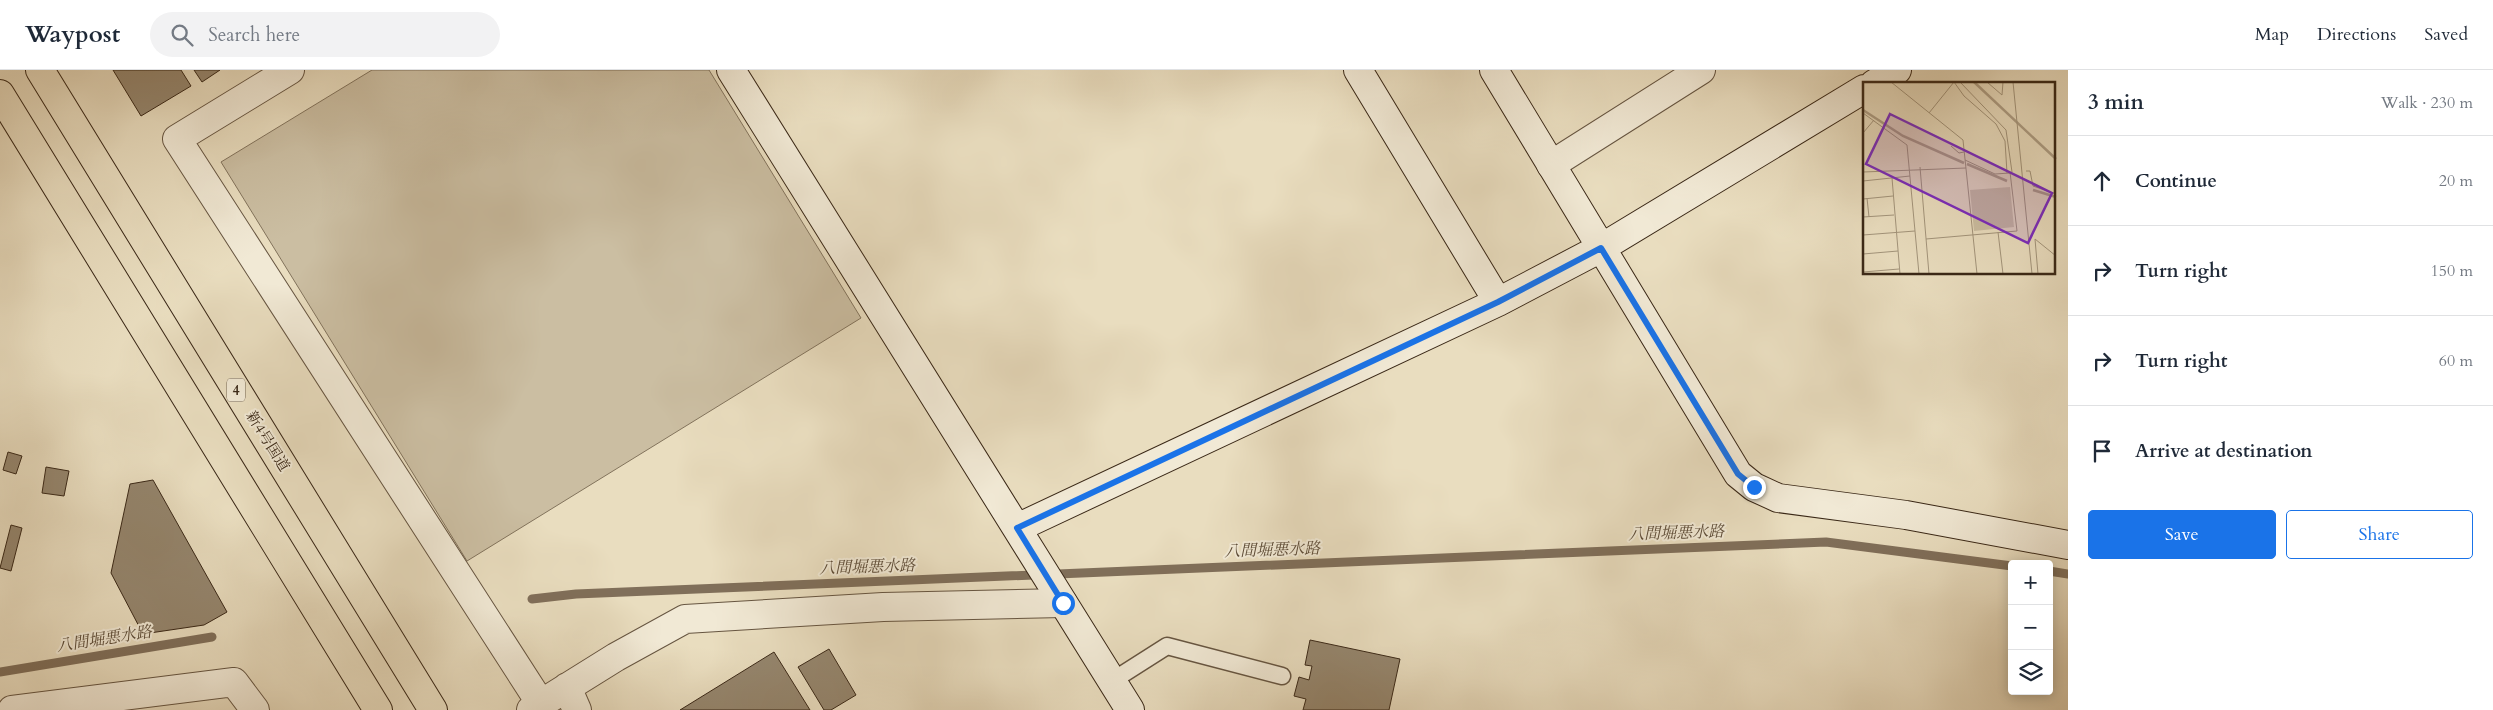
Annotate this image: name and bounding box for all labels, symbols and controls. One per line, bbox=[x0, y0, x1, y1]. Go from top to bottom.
search box bbox=[150, 12, 500, 57]
text: Waypost bbox=[25, 18, 120, 51]
icon: search bbox=[168, 21, 196, 49]
text: Search here bbox=[208, 22, 300, 48]
text: Map bbox=[2255, 22, 2289, 47]
text: Directions bbox=[2317, 22, 2396, 47]
text: Saved bbox=[2424, 22, 2468, 47]
inset map bbox=[1863, 82, 2056, 275]
text: 3 min bbox=[2088, 88, 2144, 117]
text: Walk · 230 m bbox=[2381, 92, 2473, 114]
icon: ahead bbox=[2088, 167, 2116, 195]
text: Continue bbox=[2135, 168, 2217, 194]
text: 20 m bbox=[2439, 170, 2473, 192]
icon: right bbox=[2088, 257, 2116, 285]
text: Turn right bbox=[2135, 258, 2227, 284]
text: 150 m bbox=[2431, 260, 2473, 282]
icon: right bbox=[2088, 347, 2116, 375]
text: Turn right bbox=[2135, 348, 2227, 374]
text: 60 m bbox=[2439, 350, 2473, 372]
road number: 4 bbox=[227, 378, 245, 402]
street label: 新4号国道 bbox=[242, 407, 294, 475]
icon: arrive bbox=[2088, 437, 2116, 465]
text: Arrive at destination bbox=[2135, 438, 2312, 464]
route end bbox=[1743, 476, 1766, 499]
button: Save bbox=[2088, 510, 2276, 559]
button: Share bbox=[2286, 510, 2473, 559]
water label: 八間堀悪水路 bbox=[1628, 520, 1725, 546]
water label: 八間堀悪水路 bbox=[1224, 537, 1321, 563]
water label: 八間堀悪水路 bbox=[819, 554, 916, 580]
map controls bbox=[2008, 560, 2053, 695]
button: + bbox=[2008, 560, 2053, 605]
route start bbox=[1052, 592, 1075, 615]
button: − bbox=[2008, 605, 2053, 650]
water label: 八間堀悪水路 bbox=[55, 620, 154, 657]
button: layers bbox=[2008, 650, 2053, 695]

